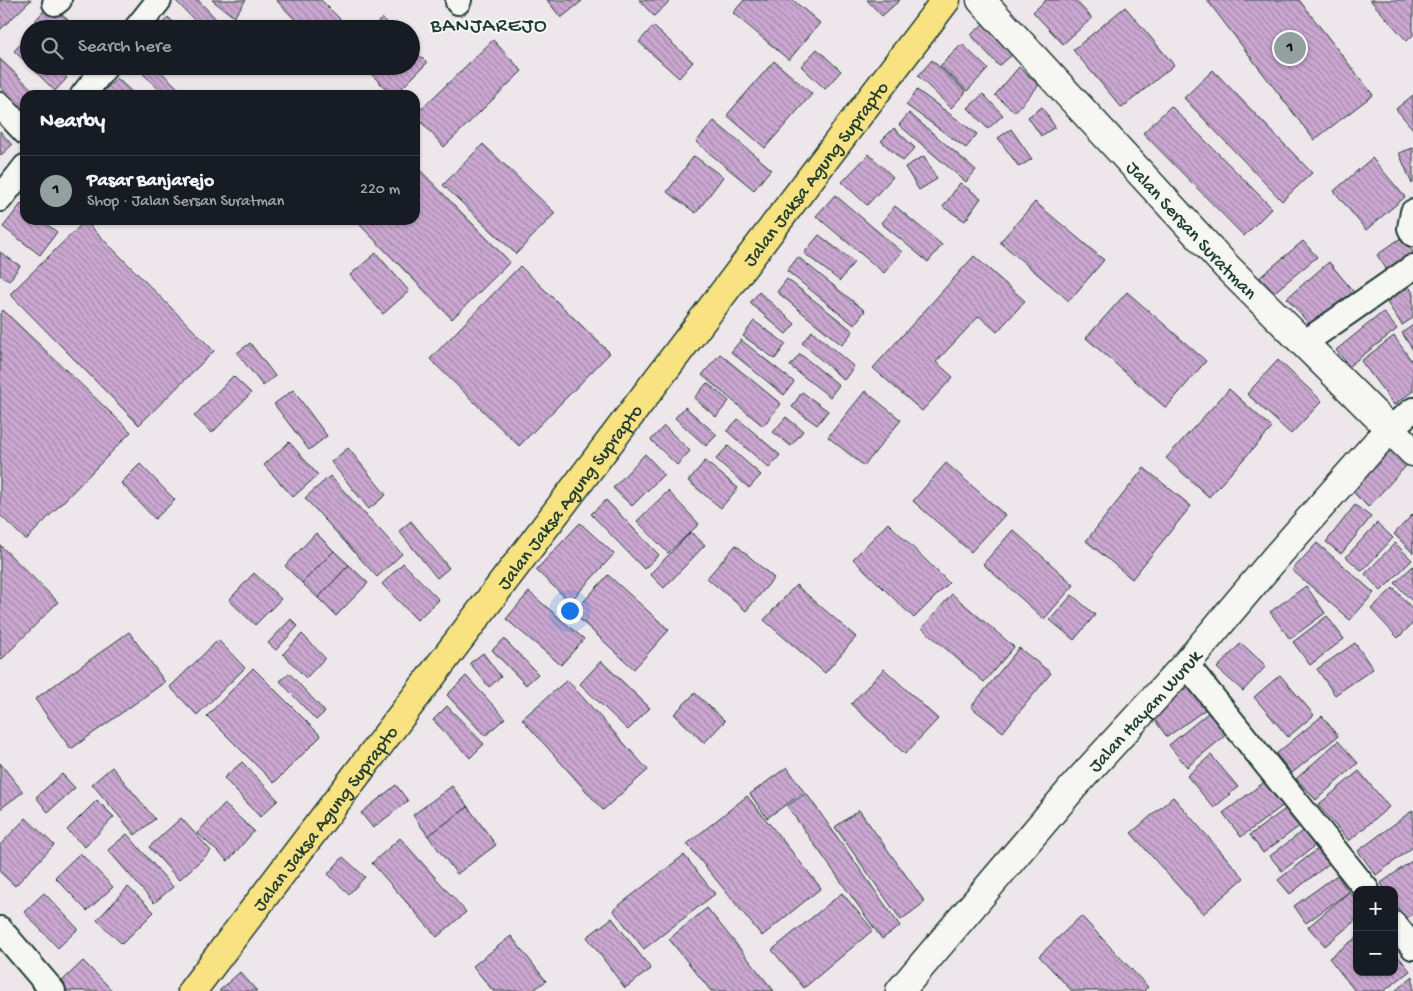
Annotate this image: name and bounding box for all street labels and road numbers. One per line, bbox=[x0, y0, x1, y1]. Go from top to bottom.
street label: Jalan Jaksa Agung Suprapto bbox=[739, 78, 895, 272]
street label: Jalan Sersan Suratman bbox=[1120, 157, 1261, 306]
street label: Jalan Jaksa Agung Suprapto bbox=[494, 401, 649, 595]
street label: Jalan Hayam Wuruk bbox=[1085, 645, 1209, 778]
street label: Jalan Jaksa Agung Suprapto bbox=[249, 722, 405, 917]

